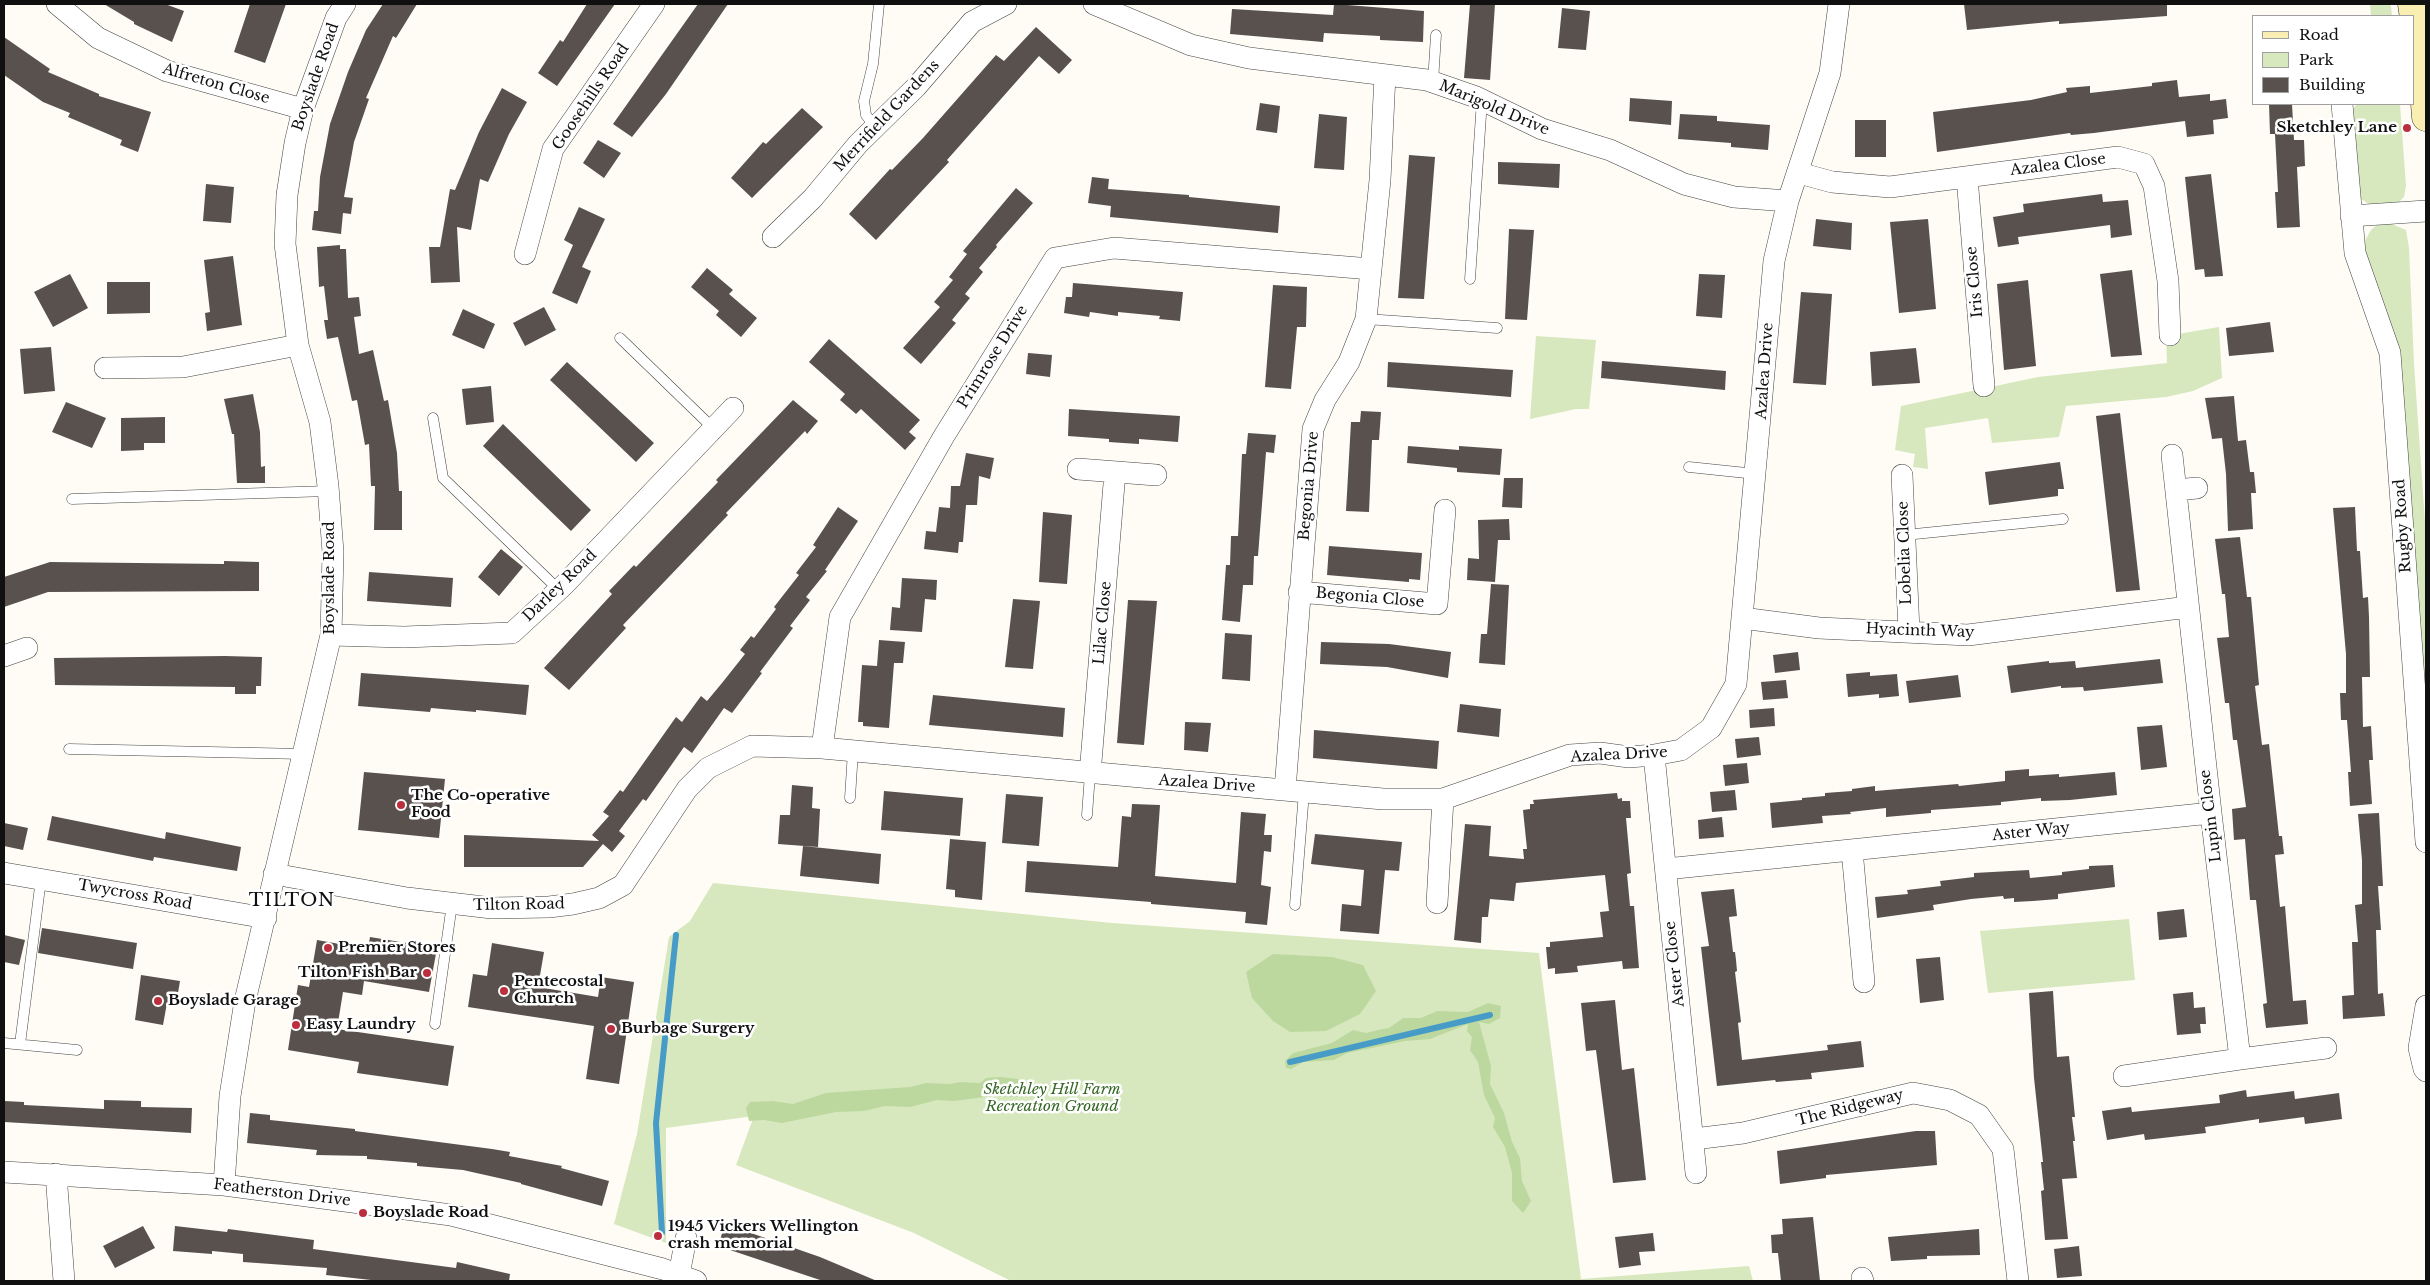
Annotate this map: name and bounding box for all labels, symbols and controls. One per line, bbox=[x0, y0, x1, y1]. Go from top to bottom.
legend bbox=[2252, 15, 2415, 105]
street label: Boyslade Road bbox=[289, 21, 343, 133]
text: Road bbox=[2299, 25, 2339, 44]
street label: Goosehills Road bbox=[549, 40, 633, 154]
text: Park bbox=[2299, 50, 2334, 69]
street label: Merrifield Gardens bbox=[831, 57, 943, 175]
street label: Alfreton Close bbox=[160, 60, 272, 108]
text: Building bbox=[2299, 75, 2365, 94]
street label: Marigold Drive bbox=[1436, 77, 1552, 139]
place label: Sketchley Lane bbox=[2277, 119, 2397, 137]
marker: Sketchley Lane bbox=[2401, 122, 2413, 134]
street label: Azalea Close bbox=[2009, 150, 2107, 180]
street label: Iris Close bbox=[1963, 245, 1987, 319]
street label: Primrose Drive bbox=[954, 302, 1032, 412]
street label: Azalea Drive bbox=[1753, 322, 1777, 420]
street label: Begonia Drive bbox=[1295, 431, 1323, 541]
street label: Rugby Road bbox=[2391, 478, 2415, 574]
street label: Lobelia Close bbox=[1894, 501, 1916, 605]
street label: Boyslade Road bbox=[321, 521, 339, 635]
street label: Darley Road bbox=[519, 546, 601, 626]
street label: Lilac Close bbox=[1090, 581, 1116, 665]
street label: Begonia Close bbox=[1315, 584, 1425, 612]
street label: Hyacinth Way bbox=[1865, 620, 1975, 642]
street label: Azalea Drive bbox=[1570, 743, 1668, 767]
street label: Lupin Close bbox=[2196, 769, 2226, 863]
street label: Azalea Drive bbox=[1158, 772, 1256, 796]
place label: The Co-operative Food bbox=[411, 787, 550, 822]
marker: The Co-operative Food bbox=[395, 799, 407, 811]
street label: Aster Way bbox=[1991, 819, 2071, 845]
street label: Twycross Road bbox=[76, 876, 194, 914]
district label: TILTON bbox=[248, 890, 336, 912]
street label: Tilton Road bbox=[473, 895, 565, 915]
street label: Aster Close bbox=[1662, 920, 1688, 1008]
place label: Premier Stores bbox=[338, 939, 456, 957]
marker: Premier Stores bbox=[322, 942, 334, 954]
place label: Tilton Fish Bar bbox=[298, 964, 417, 982]
marker: Tilton Fish Bar bbox=[421, 967, 433, 979]
place label: Pentecostal Church bbox=[514, 973, 604, 1008]
marker: Pentecostal Church bbox=[498, 985, 510, 997]
place label: Boyslade Garage bbox=[168, 992, 299, 1010]
marker: Boyslade Garage bbox=[152, 995, 164, 1007]
place label: Easy Laundry bbox=[306, 1016, 416, 1034]
marker: Easy Laundry bbox=[290, 1019, 302, 1031]
place label: Burbage Surgery bbox=[621, 1020, 754, 1038]
marker: Burbage Surgery bbox=[605, 1023, 617, 1035]
park label: Sketchley Hill Farm Recreation Ground bbox=[983, 1081, 1121, 1116]
street label: The Ridgeway bbox=[1795, 1086, 1905, 1130]
street label: Featherston Drive bbox=[212, 1176, 352, 1210]
place label: Boyslade Road bbox=[373, 1204, 489, 1222]
marker: Boyslade Road bbox=[357, 1207, 369, 1219]
place label: 1945 Vickers Wellington crash memorial bbox=[668, 1218, 859, 1253]
marker: 1945 Vickers Wellington crash memorial bbox=[652, 1230, 664, 1242]

